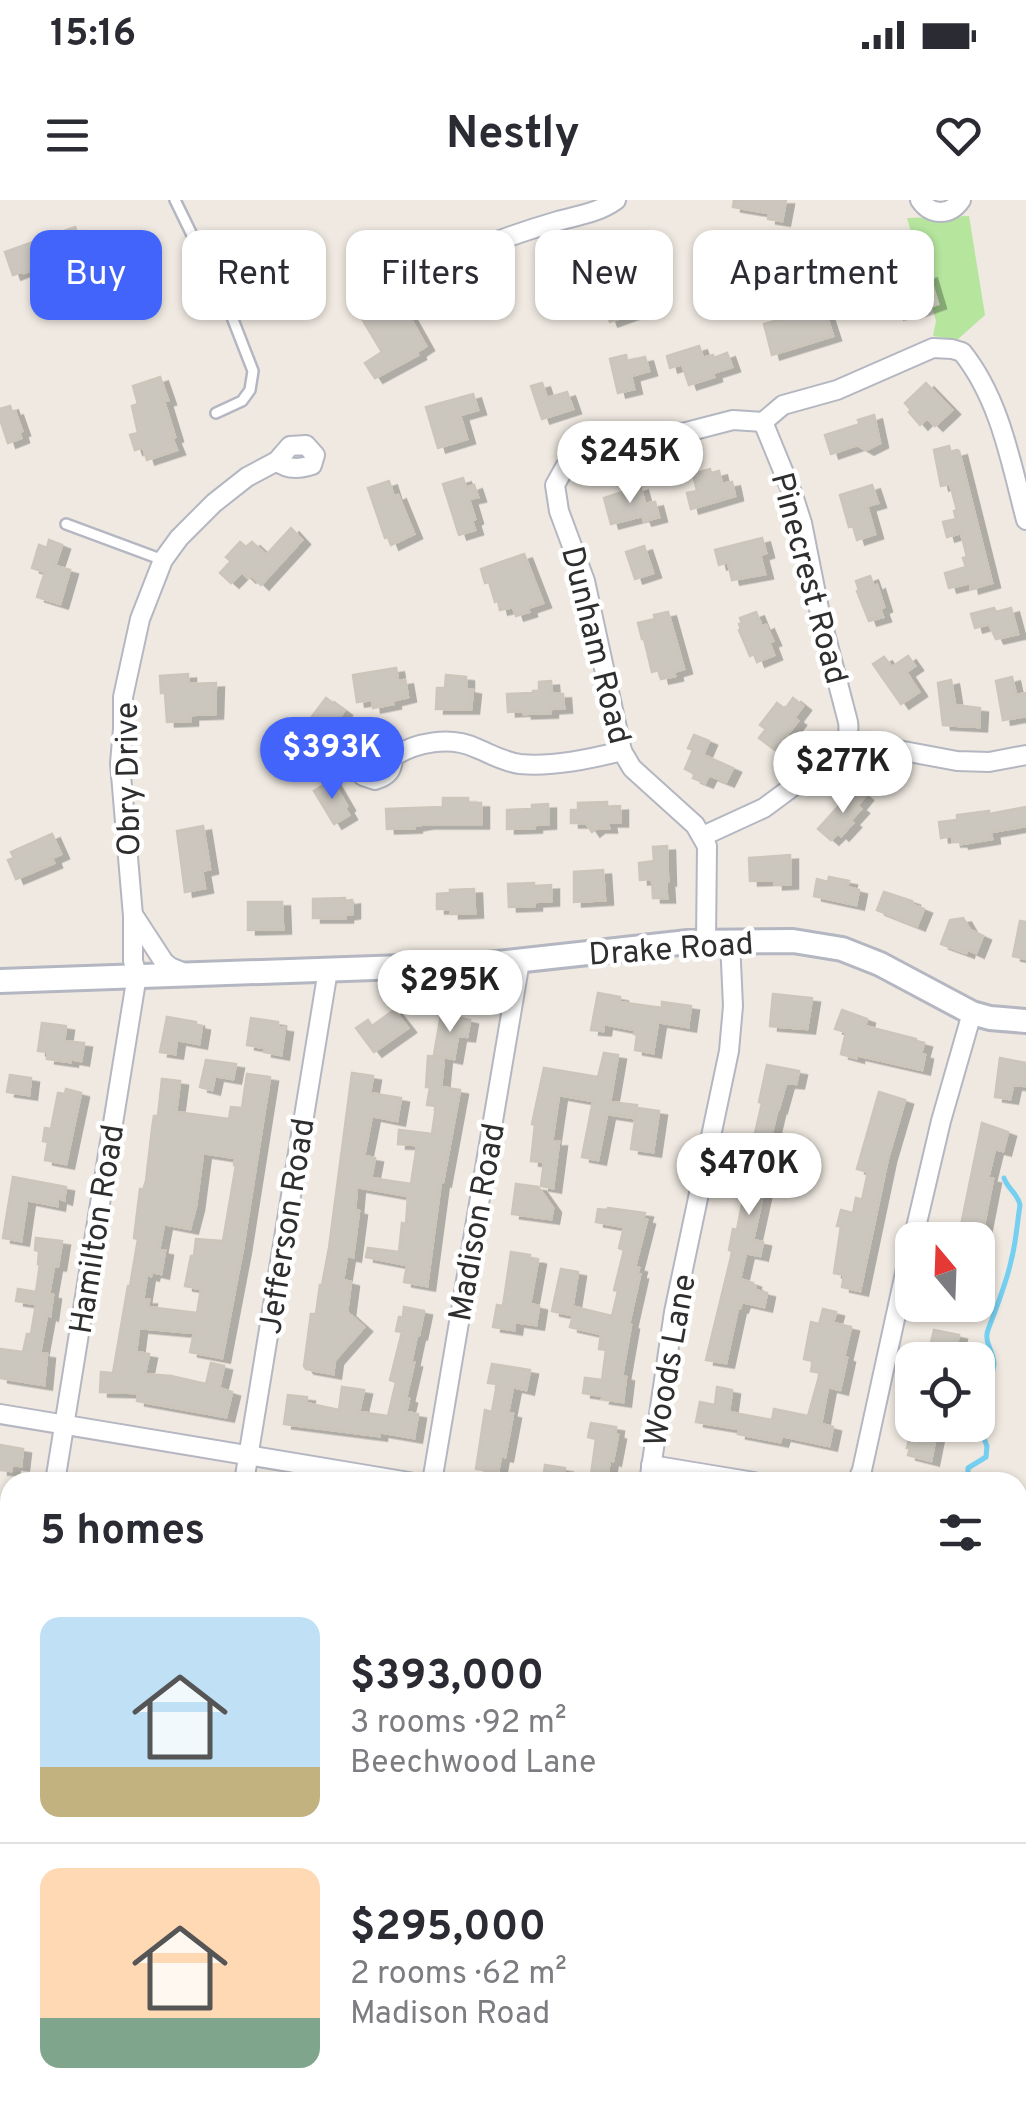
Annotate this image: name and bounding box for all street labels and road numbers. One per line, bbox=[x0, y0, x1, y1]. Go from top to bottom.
street label: Pinecrest Road bbox=[760, 469, 855, 689]
street label: Dunham Road bbox=[550, 543, 638, 749]
street label: Obry Drive bbox=[109, 702, 151, 856]
street label: Drake Road bbox=[587, 925, 755, 977]
street label: Jefferson Road bbox=[252, 1116, 326, 1337]
street label: Madison Road bbox=[442, 1120, 516, 1325]
street label: Hamilton Road bbox=[63, 1122, 135, 1337]
street label: Woods Lane bbox=[637, 1271, 707, 1450]

